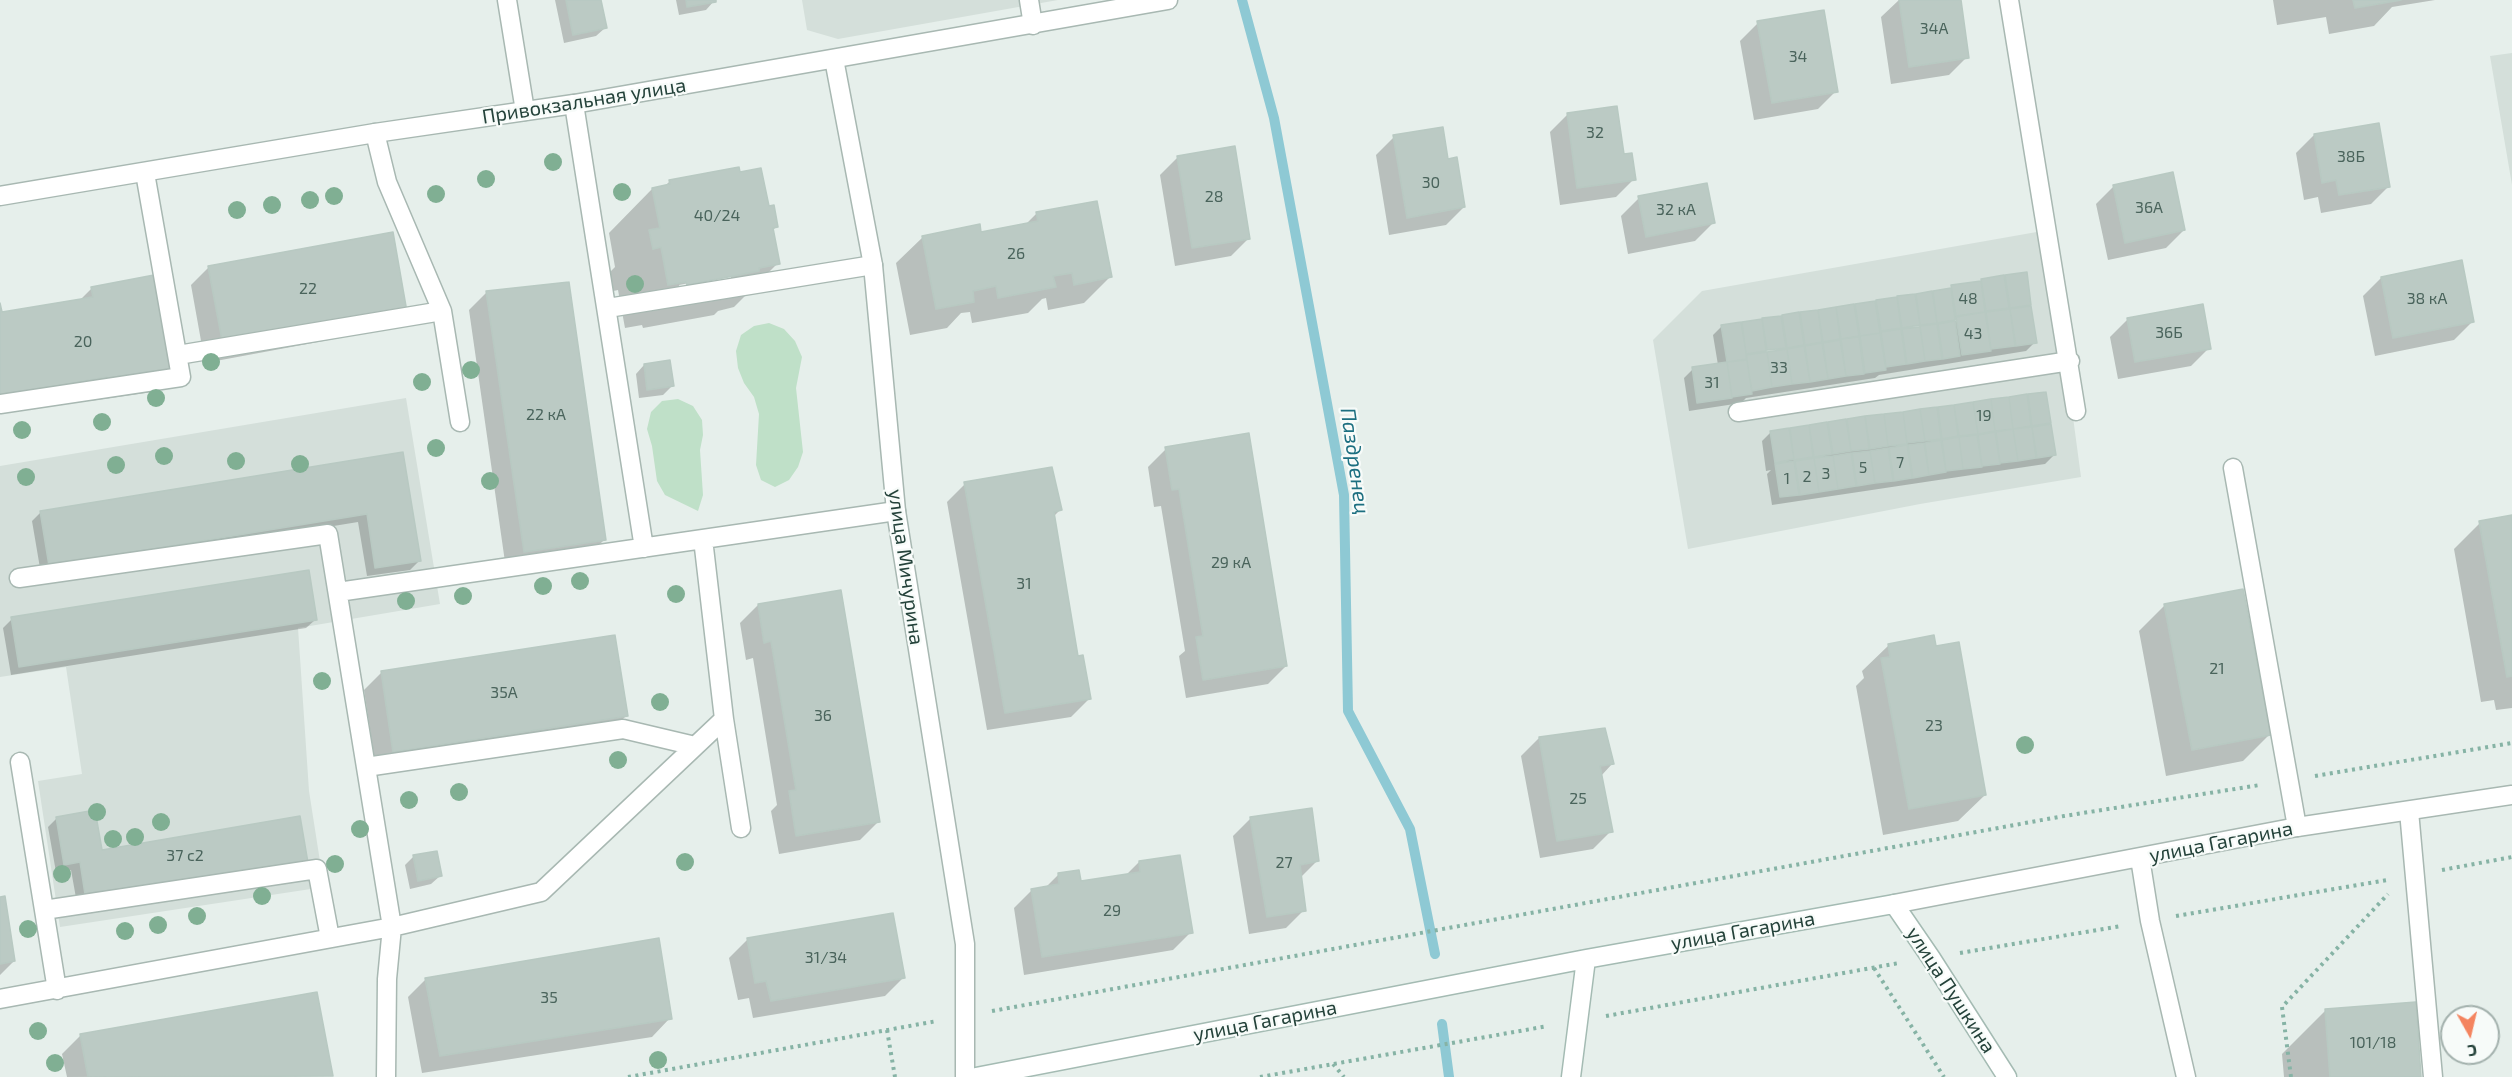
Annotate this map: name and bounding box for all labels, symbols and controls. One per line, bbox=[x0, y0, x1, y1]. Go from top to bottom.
house number: 34А bbox=[1920, 19, 1948, 39]
house number: 34 bbox=[1789, 47, 1807, 67]
street label: Привокзальная улица bbox=[480, 73, 688, 129]
house number: 32 bbox=[1586, 123, 1604, 143]
house number: 38Б bbox=[2337, 147, 2365, 167]
house number: 30 bbox=[1422, 173, 1440, 193]
house number: 28 bbox=[1205, 187, 1223, 207]
house number: 36А bbox=[2135, 198, 2163, 218]
house number: 32 кА bbox=[1656, 200, 1696, 220]
house number: 40/24 bbox=[694, 206, 740, 226]
house number: 26 bbox=[1007, 244, 1025, 264]
house number: 22 bbox=[299, 279, 317, 299]
house number: 48 bbox=[1958, 289, 1978, 309]
house number: 38 кА bbox=[2407, 289, 2447, 309]
house number: 36Б bbox=[2155, 323, 2183, 343]
house number: 43 bbox=[1964, 324, 1982, 344]
house number: 20 bbox=[74, 332, 92, 352]
house number: 33 bbox=[1770, 358, 1788, 378]
house number: 31 bbox=[1704, 373, 1720, 393]
house number: 22 кА bbox=[526, 405, 566, 425]
water label: Паздренец bbox=[1335, 406, 1375, 516]
house number: 19 bbox=[1976, 406, 1992, 426]
house number: 7 bbox=[1896, 453, 1904, 473]
house number: 5 bbox=[1859, 458, 1867, 478]
house number: 3 bbox=[1822, 464, 1830, 484]
house number: 2 bbox=[1803, 467, 1811, 487]
house number: 1 bbox=[1784, 469, 1790, 489]
street label: улица Мичурина bbox=[883, 488, 929, 646]
house number: 29 кА bbox=[1211, 553, 1251, 573]
house number: 31 bbox=[1016, 574, 1032, 594]
house number: 21 bbox=[2209, 659, 2225, 679]
house number: 35А bbox=[490, 683, 518, 703]
house number: 36 bbox=[814, 706, 832, 726]
house number: 23 bbox=[1925, 716, 1943, 736]
house number: 25 bbox=[1569, 789, 1587, 809]
street label: улица Гагарина bbox=[2147, 816, 2295, 868]
house number: 37 с2 bbox=[166, 846, 204, 866]
house number: 27 bbox=[1275, 853, 1293, 873]
house number: 29 bbox=[1103, 901, 1121, 921]
street label: улица Гагарина bbox=[1669, 907, 1817, 955]
street label: улица Пушкина bbox=[1901, 922, 2001, 1058]
house number: 31/34 bbox=[805, 948, 847, 968]
house number: 35 bbox=[540, 988, 558, 1008]
street label: улица Гагарина bbox=[1191, 995, 1339, 1047]
north arrow bbox=[2440, 1005, 2500, 1065]
house number: 101/18 bbox=[2350, 1033, 2396, 1053]
text: С bbox=[2466, 1041, 2478, 1061]

